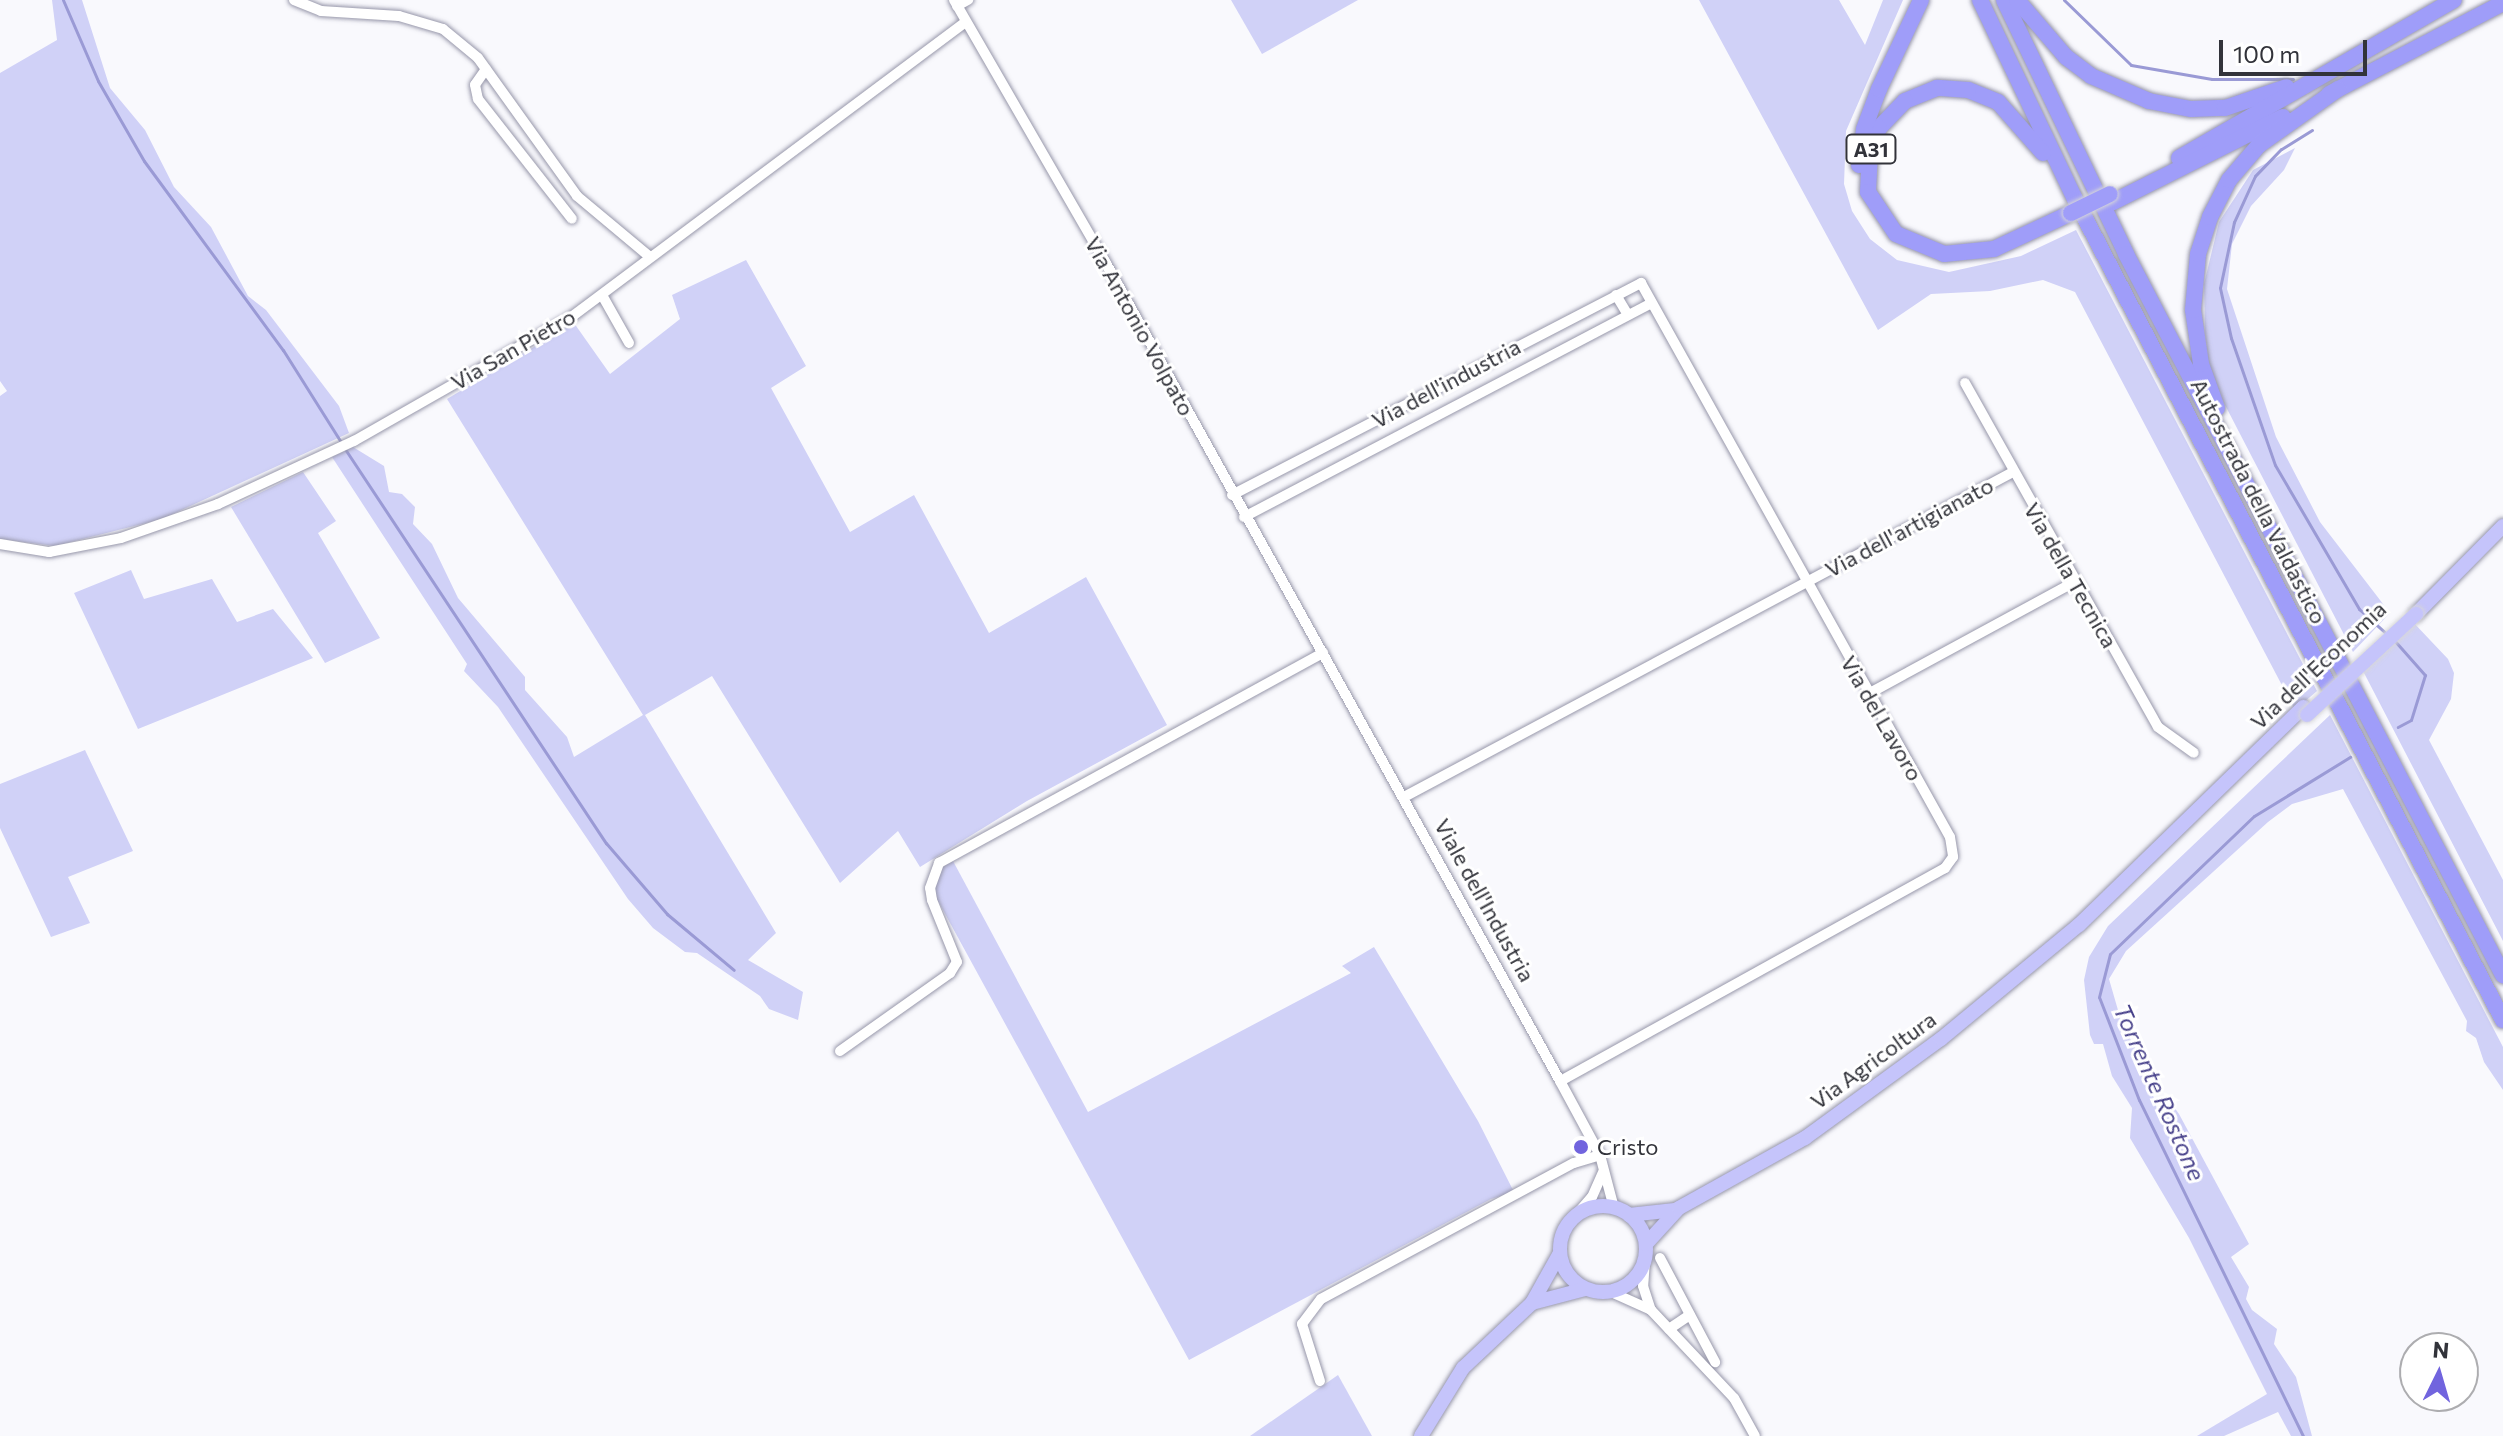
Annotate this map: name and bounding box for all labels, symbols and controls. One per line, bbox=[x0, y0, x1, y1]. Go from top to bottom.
scale bar bbox=[2223, 24, 2371, 74]
text: 100 m bbox=[2233, 39, 2300, 68]
road number: A31 bbox=[1845, 133, 1897, 165]
street label: Via Antonio Volpato bbox=[1080, 232, 1200, 420]
street label: Via San Pietro bbox=[446, 303, 580, 395]
street label: Via dell'industria bbox=[1367, 333, 1525, 433]
street label: Autostrada della Valdastico bbox=[2186, 374, 2332, 628]
street label: Via dell'artigianato bbox=[1820, 472, 1998, 582]
street label: Via della Tecnica bbox=[2019, 498, 2123, 652]
street label: Via dell'Economia bbox=[2245, 595, 2391, 735]
street label: Via del Lavoro bbox=[1836, 651, 1928, 785]
street label: Viale dell'Industria bbox=[1429, 814, 1541, 986]
water label: Torrente Rostone bbox=[2108, 999, 2212, 1185]
street label: Via Agricoltura bbox=[1805, 1006, 1941, 1114]
place label: Cristo bbox=[1597, 1134, 1658, 1160]
marker: Cristo bbox=[1572, 1138, 1590, 1156]
north arrow bbox=[2399, 1332, 2479, 1412]
text: N bbox=[2432, 1335, 2450, 1364]

